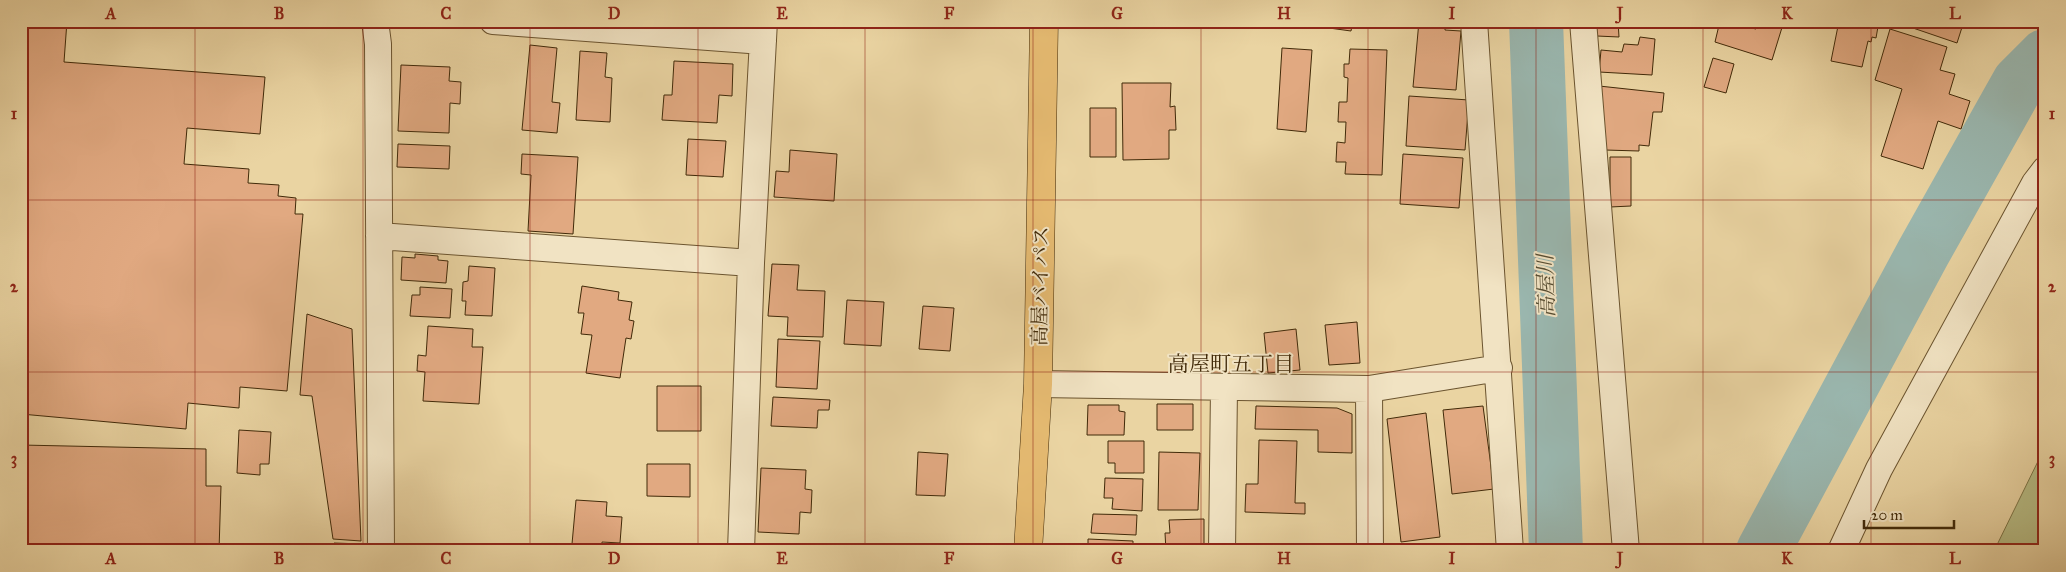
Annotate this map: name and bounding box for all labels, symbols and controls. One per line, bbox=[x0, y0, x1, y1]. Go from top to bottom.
text: A bbox=[105, 4, 117, 23]
text: B bbox=[274, 4, 284, 23]
text: C bbox=[441, 4, 452, 23]
text: D bbox=[608, 4, 621, 23]
text: E bbox=[776, 4, 788, 23]
text: F bbox=[944, 4, 955, 23]
text: G bbox=[1111, 4, 1123, 23]
text: H bbox=[1277, 4, 1291, 23]
text: I bbox=[1449, 4, 1456, 23]
text: J bbox=[1615, 4, 1624, 24]
text: K bbox=[1781, 4, 1793, 23]
text: L bbox=[1949, 4, 1961, 23]
text: 1 bbox=[11, 104, 18, 123]
text: 1 bbox=[2049, 104, 2056, 123]
street label: 高屋バイパス bbox=[1027, 226, 1053, 346]
water label: 高屋川 bbox=[1532, 252, 1560, 318]
text: 2 bbox=[10, 277, 19, 296]
text: 2 bbox=[2048, 277, 2057, 296]
district label: 高屋町五丁目 bbox=[1168, 351, 1294, 377]
text: 3 bbox=[11, 449, 17, 469]
text: 3 bbox=[2049, 449, 2055, 469]
scale bar bbox=[1864, 497, 1954, 529]
text: 20 m bbox=[1871, 506, 1903, 524]
text: A bbox=[105, 549, 117, 568]
text: B bbox=[274, 549, 284, 568]
text: C bbox=[441, 549, 452, 568]
text: D bbox=[608, 549, 621, 568]
text: E bbox=[776, 549, 788, 568]
text: F bbox=[944, 549, 955, 568]
text: G bbox=[1111, 549, 1123, 568]
text: H bbox=[1277, 549, 1291, 568]
text: I bbox=[1449, 549, 1456, 568]
text: J bbox=[1615, 549, 1624, 569]
text: K bbox=[1781, 549, 1793, 568]
text: L bbox=[1949, 549, 1961, 568]

